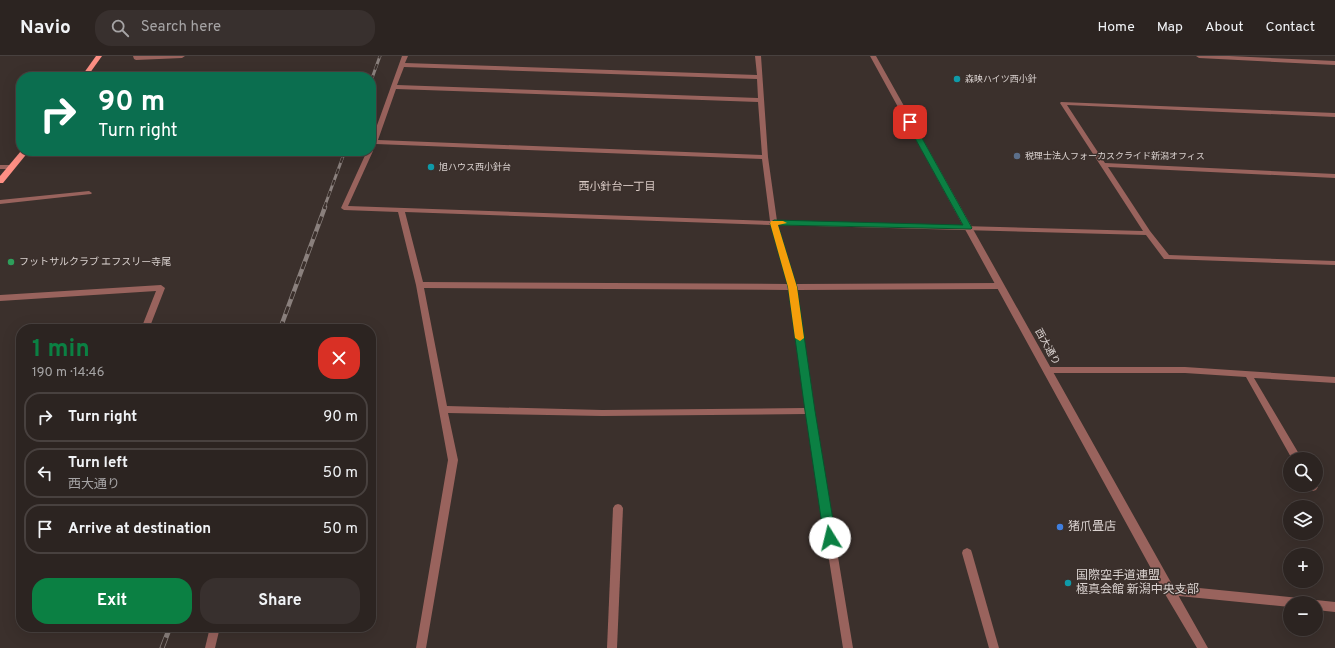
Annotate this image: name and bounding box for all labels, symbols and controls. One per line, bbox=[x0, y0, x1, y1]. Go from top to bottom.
search box bbox=[95, 10, 375, 46]
text: Navio bbox=[20, 16, 71, 40]
icon: search bbox=[109, 17, 131, 39]
text: Search here bbox=[141, 18, 221, 37]
text: Home bbox=[1098, 19, 1135, 36]
text: Map bbox=[1157, 19, 1183, 36]
text: About bbox=[1205, 19, 1244, 36]
text: Contact bbox=[1266, 19, 1315, 36]
marker: 森映ハイツ西小針 bbox=[952, 74, 962, 84]
place label: 森映ハイツ西小針 bbox=[965, 74, 1037, 85]
text: 90 m bbox=[98, 85, 165, 121]
icon: right bbox=[32, 88, 84, 140]
pin bbox=[893, 105, 927, 139]
icon: arrive bbox=[899, 111, 921, 133]
text: Turn right bbox=[98, 120, 178, 143]
marker: 税理士法人フォーカスクライド新潟オフィス bbox=[1012, 151, 1022, 161]
place label: 税理士法人フォーカスクライド新潟オフィス bbox=[1025, 151, 1205, 162]
marker: 旭ハウス西小針台 bbox=[426, 162, 436, 172]
place label: 旭ハウス西小針台 bbox=[439, 162, 511, 173]
district label: 西小針台一丁目 bbox=[579, 180, 656, 194]
place label: フットサルクラブ エフスリー寺尾 bbox=[19, 256, 171, 269]
marker: フットサルクラブ エフスリー寺尾 bbox=[6, 257, 16, 267]
street label: 西大通り bbox=[1032, 326, 1062, 368]
text: 1 min bbox=[32, 335, 90, 365]
button: close bbox=[318, 337, 360, 379]
text: 190 m · 14:46 bbox=[32, 365, 104, 381]
icon: right bbox=[34, 406, 56, 428]
text: Turn right bbox=[68, 408, 137, 427]
text: 90 m bbox=[323, 408, 358, 427]
map controls bbox=[1283, 452, 1323, 636]
button: search bbox=[1283, 452, 1323, 492]
text: Turn left bbox=[68, 454, 128, 473]
icon: left bbox=[34, 462, 56, 484]
text: 50 m bbox=[323, 464, 358, 483]
text: 西大通り bbox=[68, 477, 120, 493]
button: layers bbox=[1283, 500, 1323, 540]
position arrow bbox=[809, 517, 851, 559]
icon: arrive bbox=[34, 518, 56, 540]
place label: 猪爪畳店 bbox=[1068, 519, 1116, 535]
text: Arrive at destination bbox=[68, 520, 211, 539]
text: 50 m bbox=[323, 520, 358, 539]
marker: 猪爪畳店 bbox=[1055, 522, 1065, 532]
button: + bbox=[1283, 548, 1323, 588]
place label: 国際空手道連盟 極真会館 新潟中央支部 bbox=[1076, 568, 1199, 598]
button: Exit bbox=[32, 578, 192, 624]
button: Share bbox=[200, 578, 360, 624]
marker: 国際空手道連盟 極真会館 新潟中央支部 bbox=[1063, 578, 1073, 588]
button: − bbox=[1283, 596, 1323, 636]

